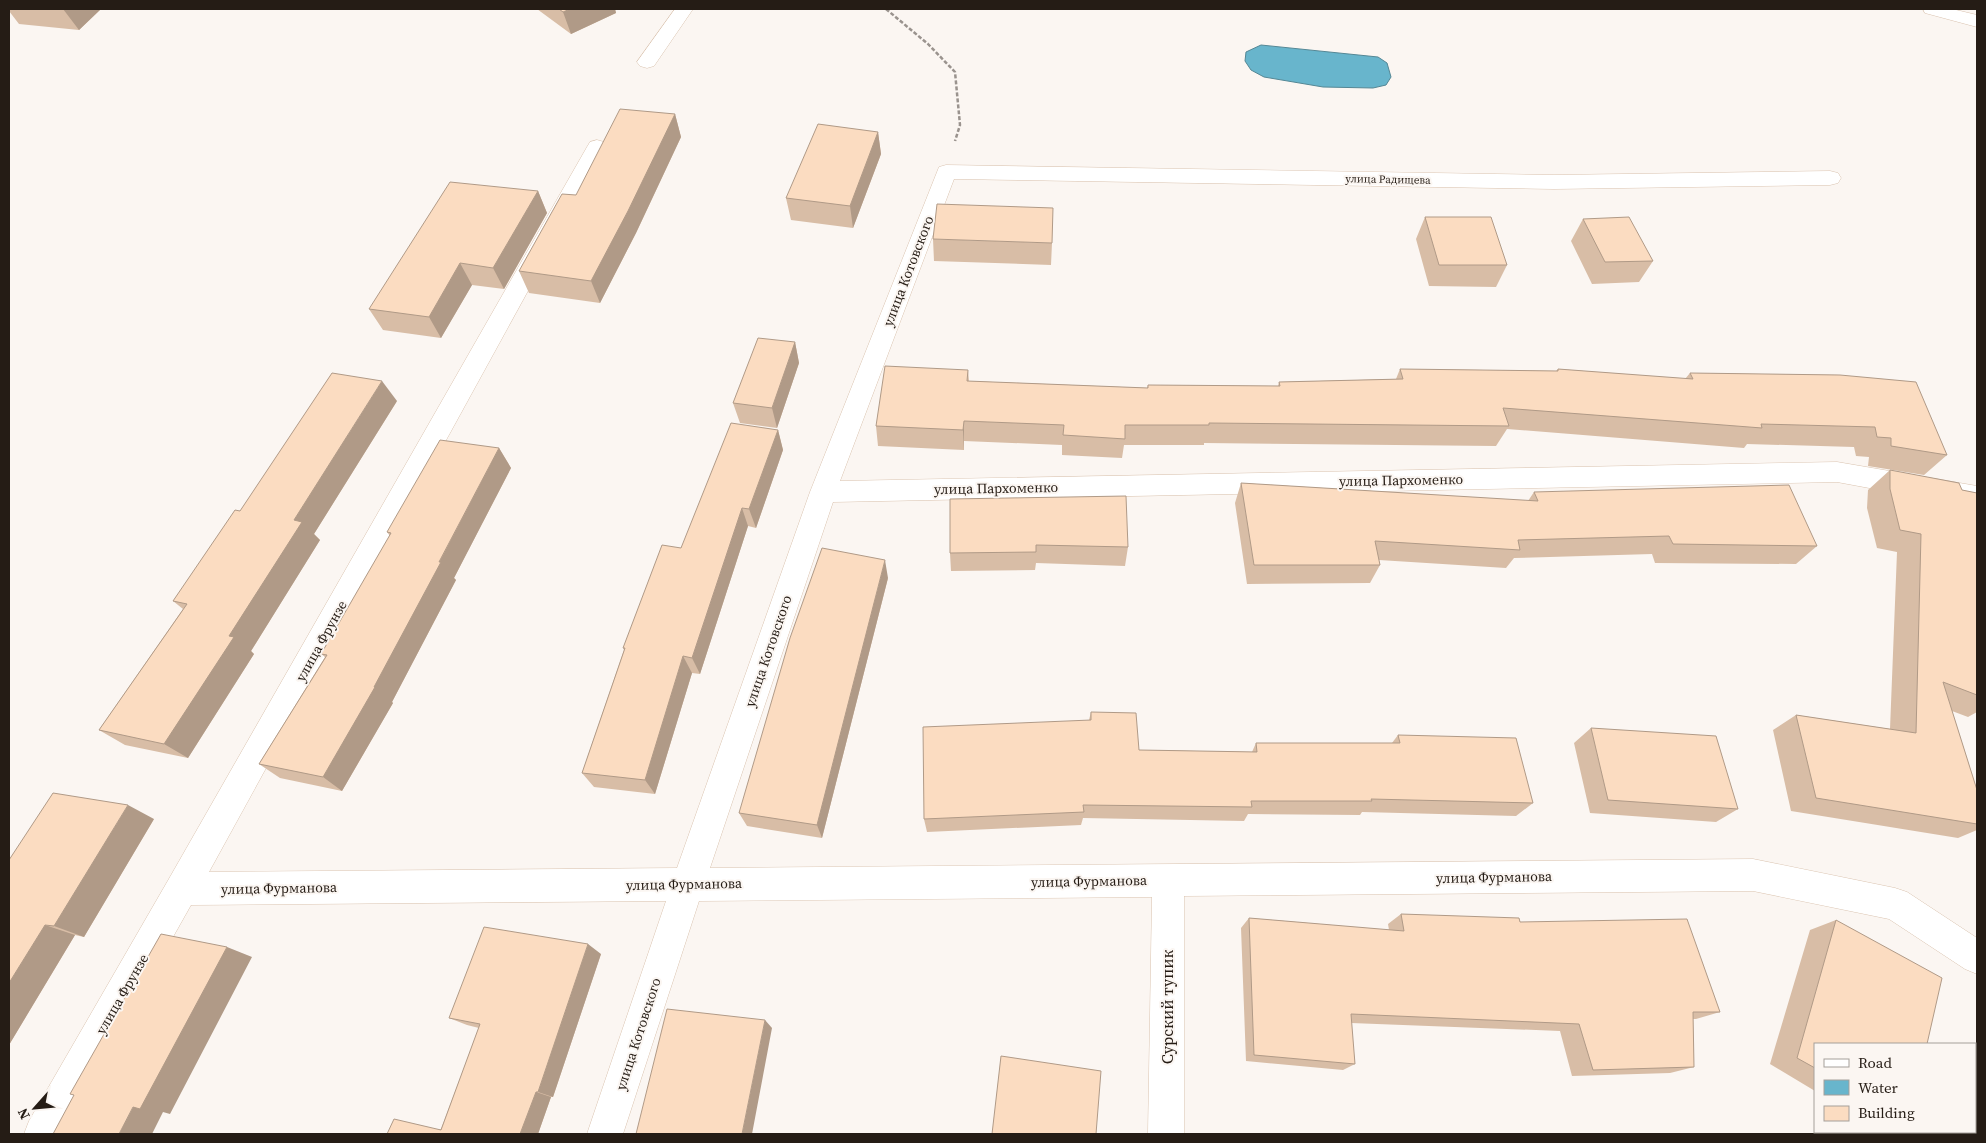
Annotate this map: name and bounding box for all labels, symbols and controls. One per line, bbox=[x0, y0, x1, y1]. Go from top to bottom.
street label: улица Радищева bbox=[1345, 171, 1431, 188]
street label: улица Котовского bbox=[878, 212, 938, 329]
street label: улица Пархоменко bbox=[1339, 469, 1464, 491]
street label: улица Пархоменко bbox=[934, 477, 1059, 499]
street label: улица Котовского bbox=[739, 592, 797, 710]
street label: улица Фрунзе bbox=[290, 597, 352, 685]
street label: улица Фурманова bbox=[1436, 866, 1553, 888]
street label: улица Фурманова bbox=[1031, 870, 1148, 892]
street label: улица Фурманова bbox=[626, 873, 743, 895]
street label: улица Фурманова bbox=[221, 877, 338, 899]
street label: улица Фрунзе bbox=[91, 950, 153, 1038]
street label: Сурский тупик bbox=[1156, 950, 1178, 1064]
street label: улица Котовского bbox=[610, 975, 666, 1093]
legend bbox=[1814, 1043, 1976, 1133]
text: Road bbox=[1858, 1052, 1892, 1073]
text: Water bbox=[1858, 1077, 1899, 1098]
north arrow bbox=[10, 1083, 60, 1133]
text: Building bbox=[1858, 1102, 1915, 1123]
text: N bbox=[12, 1105, 35, 1123]

